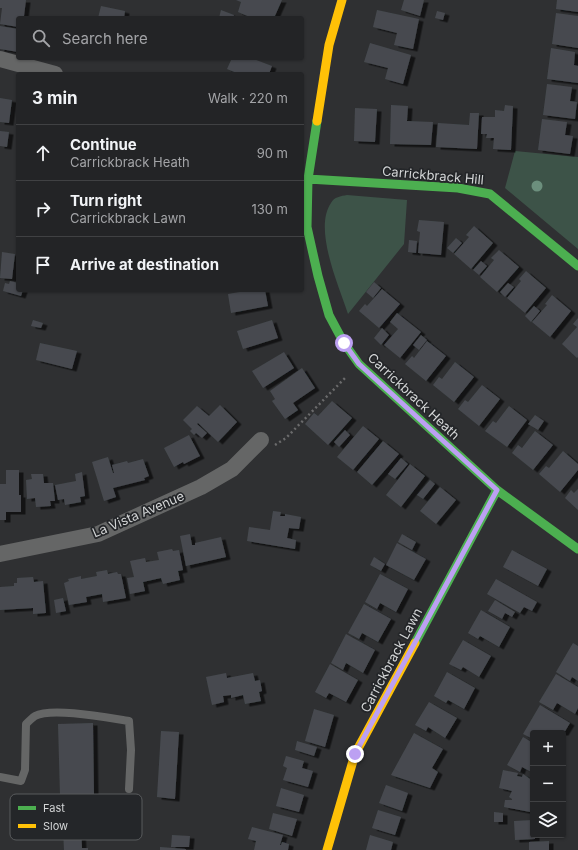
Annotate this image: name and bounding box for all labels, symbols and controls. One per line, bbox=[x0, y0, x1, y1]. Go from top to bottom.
search box bbox=[16, 16, 304, 60]
icon: search bbox=[30, 27, 52, 49]
text: Search here bbox=[62, 29, 148, 48]
text: 3 min bbox=[32, 88, 78, 108]
text: Walk · 220 m bbox=[208, 90, 288, 106]
text: Continue bbox=[70, 135, 137, 154]
icon: ahead bbox=[32, 142, 54, 164]
text: 90 m bbox=[257, 145, 288, 161]
text: Carrickbrack Heath bbox=[70, 154, 190, 170]
street label: Carrickbrack Hill bbox=[381, 163, 485, 187]
text: Turn right bbox=[70, 191, 142, 210]
icon: right bbox=[32, 198, 54, 220]
text: 130 m bbox=[251, 201, 288, 217]
text: Carrickbrack Lawn bbox=[70, 210, 186, 226]
icon: arrive bbox=[32, 254, 54, 276]
text: Arrive at destination bbox=[70, 255, 219, 274]
route start bbox=[335, 334, 353, 352]
street label: Carrickbrack Heath bbox=[365, 349, 463, 443]
street label: La Vista Avenue bbox=[90, 487, 186, 541]
street label: Carrickbrack Lawn bbox=[357, 605, 425, 715]
map controls bbox=[530, 730, 566, 838]
button: + bbox=[530, 730, 566, 766]
route end bbox=[346, 745, 364, 763]
button: − bbox=[530, 766, 566, 802]
legend bbox=[10, 794, 142, 840]
text: Fast bbox=[43, 801, 65, 815]
button: layers bbox=[530, 802, 566, 838]
text: Slow bbox=[43, 819, 68, 833]

